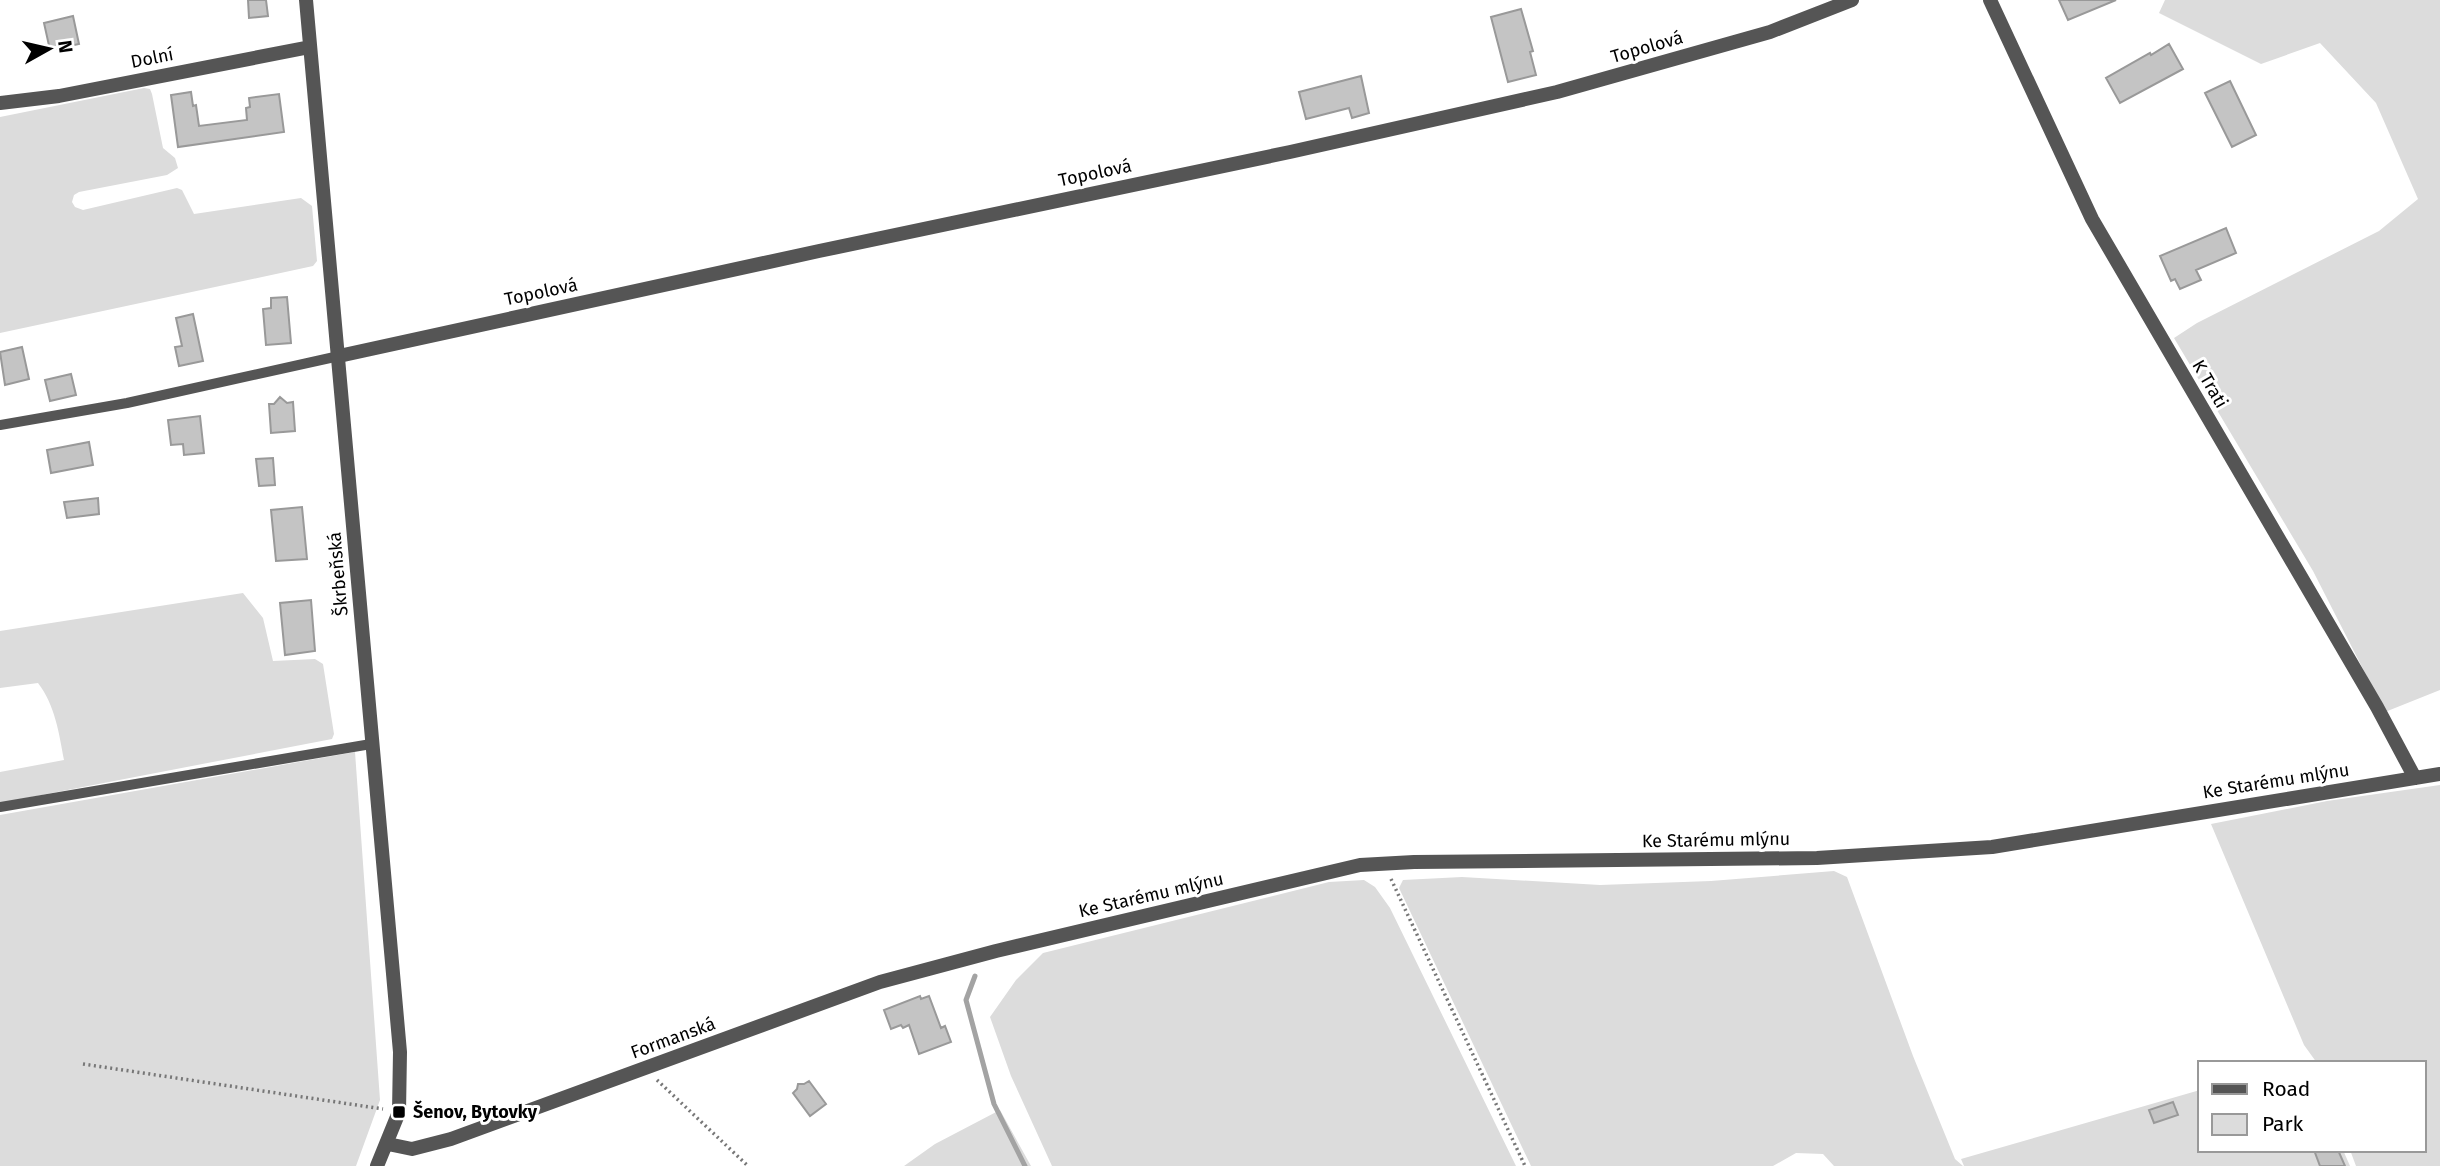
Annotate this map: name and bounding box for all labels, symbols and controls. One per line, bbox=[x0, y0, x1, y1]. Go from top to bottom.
north arrow bbox=[14, 14, 84, 84]
street label: Topolová bbox=[1608, 26, 1686, 68]
text: N bbox=[53, 39, 78, 55]
street label: Dolní bbox=[129, 43, 175, 73]
street label: Topolová bbox=[1057, 155, 1133, 191]
street label: Topolová bbox=[503, 274, 579, 310]
street label: K Trati bbox=[2188, 356, 2232, 412]
street label: Škrbeňská bbox=[323, 531, 353, 617]
street label: Ke Starému mlýnu bbox=[2201, 759, 2351, 803]
street label: Ke Starému mlýnu bbox=[1642, 828, 1790, 852]
street label: Ke Starému mlýnu bbox=[1076, 868, 1226, 922]
street label: Formanská bbox=[628, 1013, 718, 1063]
legend bbox=[2198, 1061, 2426, 1152]
text: Road bbox=[2262, 1076, 2310, 1102]
place label: Šenov, Bytovky bbox=[413, 1100, 538, 1123]
marker: Šenov, Bytovky bbox=[391, 1104, 407, 1120]
text: Park bbox=[2262, 1111, 2304, 1137]

